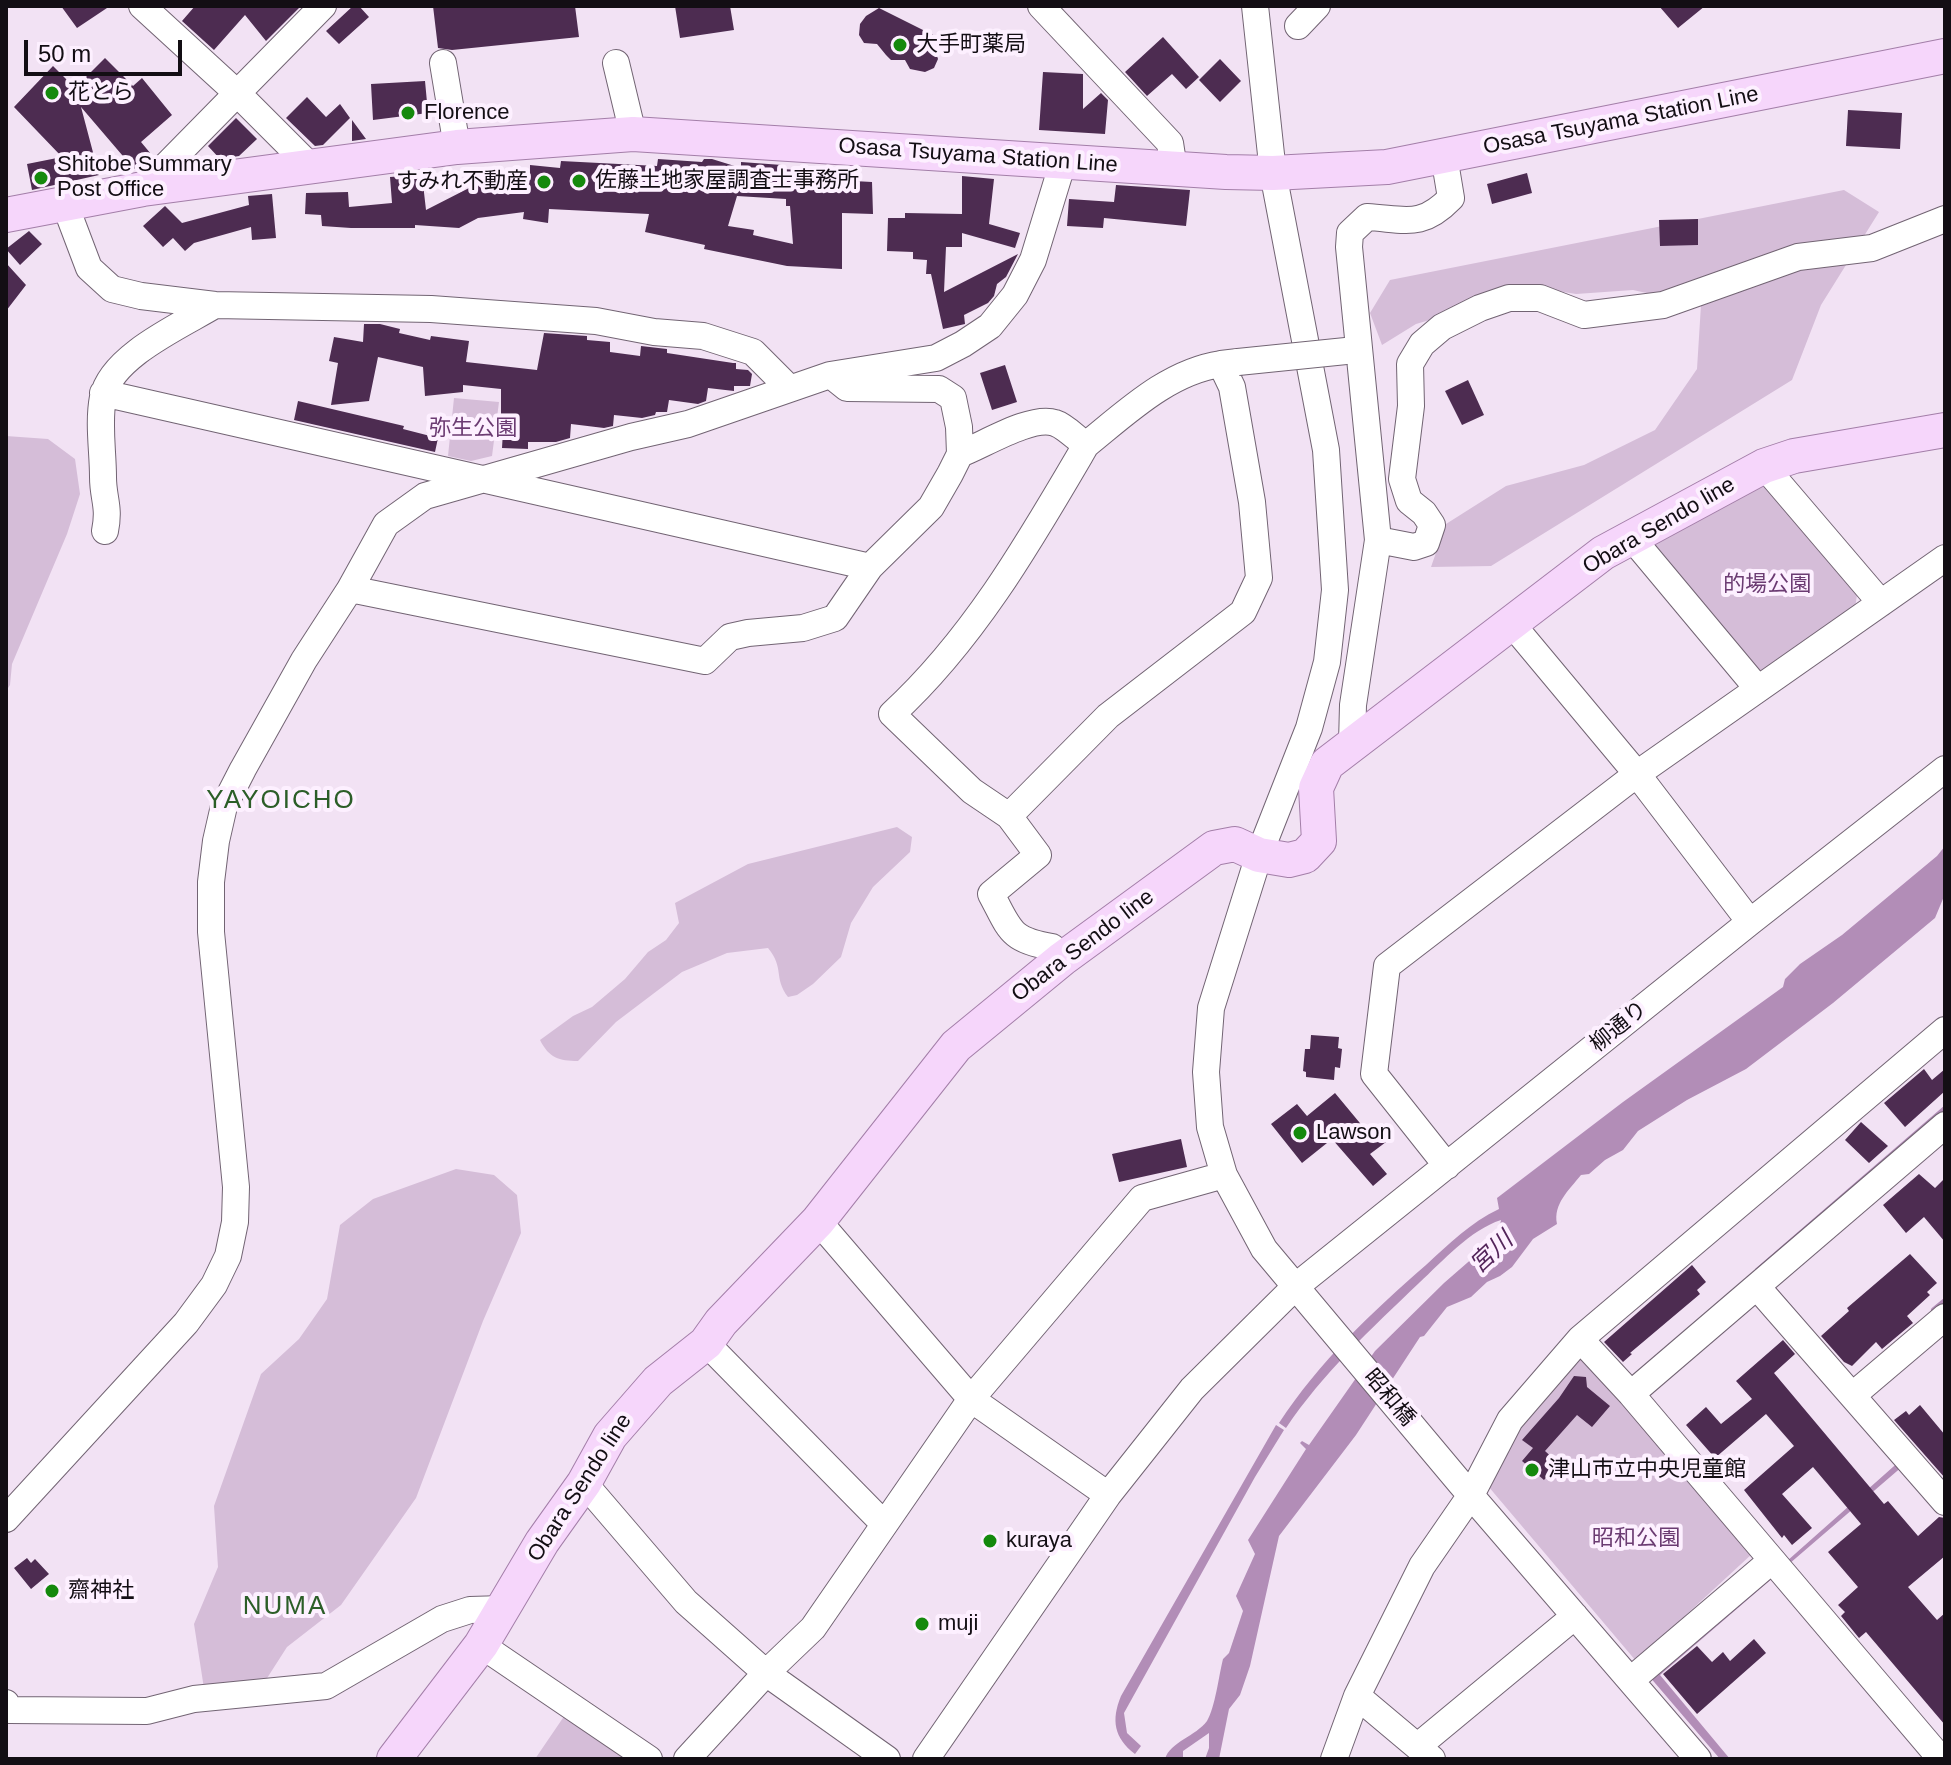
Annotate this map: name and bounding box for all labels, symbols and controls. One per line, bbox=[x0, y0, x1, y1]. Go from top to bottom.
scale bar bbox=[28, 24, 186, 74]
place label: 大手町薬局 bbox=[916, 32, 1026, 58]
marker: 大手町薬局 bbox=[891, 36, 909, 54]
text: 50 m bbox=[38, 40, 91, 67]
place label: 花とら bbox=[68, 80, 134, 106]
street label: Osasa Tsuyama Station Line bbox=[1481, 81, 1761, 161]
marker: 花とら bbox=[43, 84, 61, 102]
place label: Florence bbox=[424, 100, 510, 126]
marker: Florence bbox=[399, 104, 417, 122]
street label: Osasa Tsuyama Station Line bbox=[837, 133, 1119, 179]
place label: Shitobe Summary Post Office bbox=[57, 152, 232, 204]
place label: 佐藤土地家屋調査士事務所 bbox=[595, 168, 859, 194]
marker: Shitobe Summary Post Office bbox=[32, 169, 50, 187]
place label: すみれ不動産 bbox=[396, 169, 528, 195]
marker: 佐藤土地家屋調査士事務所 bbox=[570, 172, 588, 190]
marker: すみれ不動産 bbox=[535, 173, 553, 191]
park label: 弥生公園 bbox=[429, 416, 517, 442]
street label: Obara Sendo line bbox=[1578, 472, 1740, 580]
park label: 的場公園 bbox=[1723, 572, 1811, 598]
district label: YAYOICHO bbox=[206, 785, 356, 817]
street label: Obara Sendo line bbox=[1007, 884, 1159, 1008]
street label: 柳通り bbox=[1585, 996, 1653, 1058]
place label: Lawson bbox=[1316, 1120, 1392, 1146]
marker: Lawson bbox=[1291, 1124, 1309, 1142]
water label: 宮川 bbox=[1465, 1226, 1519, 1280]
street label: 昭和橋 bbox=[1358, 1364, 1420, 1432]
street label: Obara Sendo line bbox=[522, 1409, 638, 1567]
place label: 津山市立中央児童館 bbox=[1548, 1457, 1746, 1483]
marker: 津山市立中央児童館 bbox=[1523, 1461, 1541, 1479]
park label: 昭和公園 bbox=[1592, 1526, 1680, 1552]
place label: kuraya bbox=[1006, 1528, 1072, 1554]
marker: kuraya bbox=[981, 1532, 999, 1550]
place label: 齋神社 bbox=[68, 1578, 134, 1604]
marker: 齋神社 bbox=[43, 1582, 61, 1600]
district label: NUMA bbox=[243, 1591, 327, 1623]
place label: muji bbox=[938, 1611, 978, 1637]
marker: muji bbox=[913, 1615, 931, 1633]

